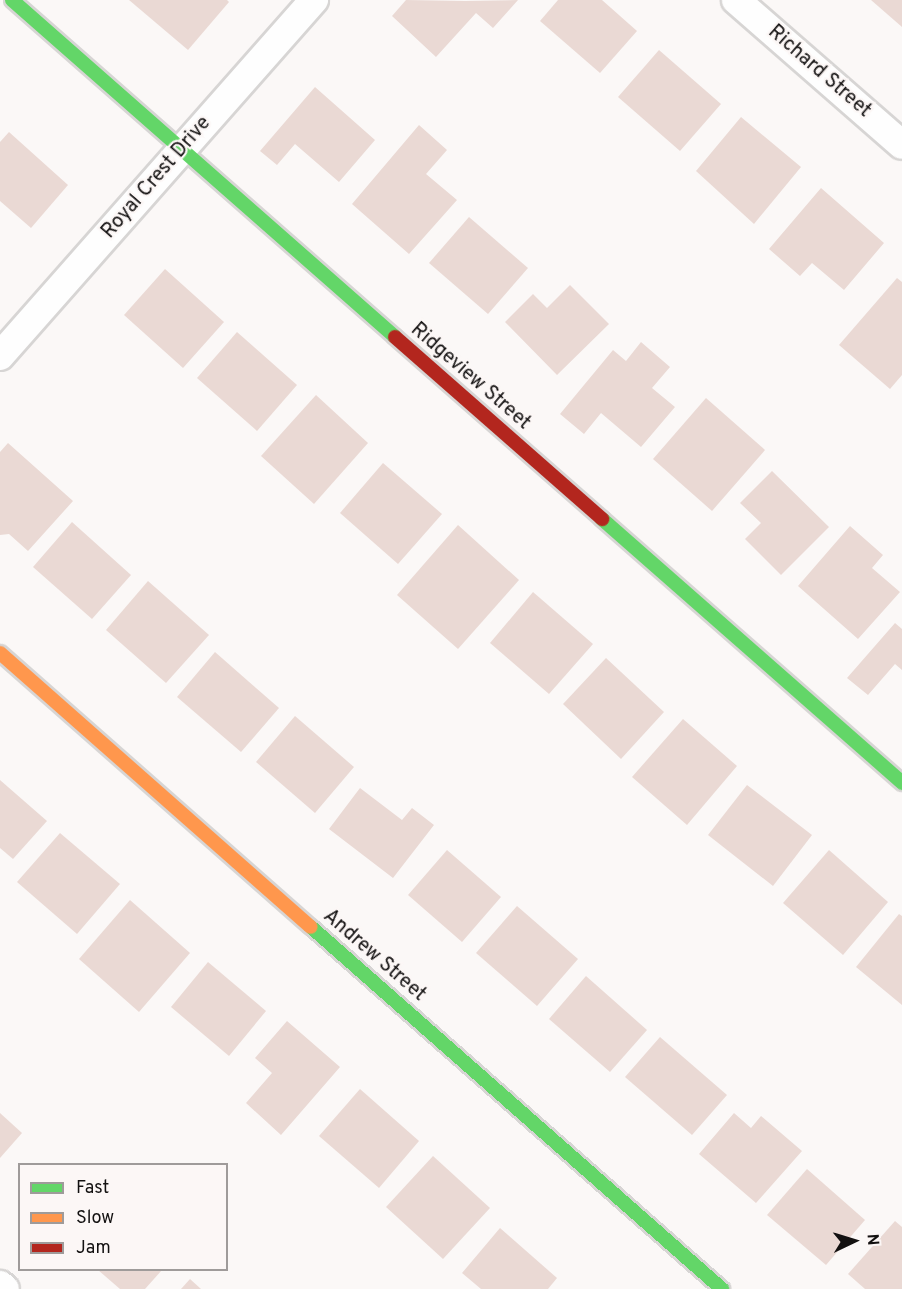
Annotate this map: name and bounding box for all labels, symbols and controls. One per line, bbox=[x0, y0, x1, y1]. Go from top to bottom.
street label: Richard Street bbox=[763, 21, 875, 123]
street label: Royal Crest Drive bbox=[97, 112, 217, 244]
street label: Ridgeview Street bbox=[405, 318, 535, 436]
street label: Andrew Street bbox=[318, 905, 430, 1007]
legend bbox=[18, 1163, 228, 1271]
text: Fast bbox=[76, 1177, 109, 1200]
text: Slow bbox=[76, 1207, 114, 1230]
north arrow bbox=[824, 1211, 884, 1271]
text: N bbox=[862, 1233, 882, 1246]
text: Jam bbox=[76, 1237, 111, 1260]

